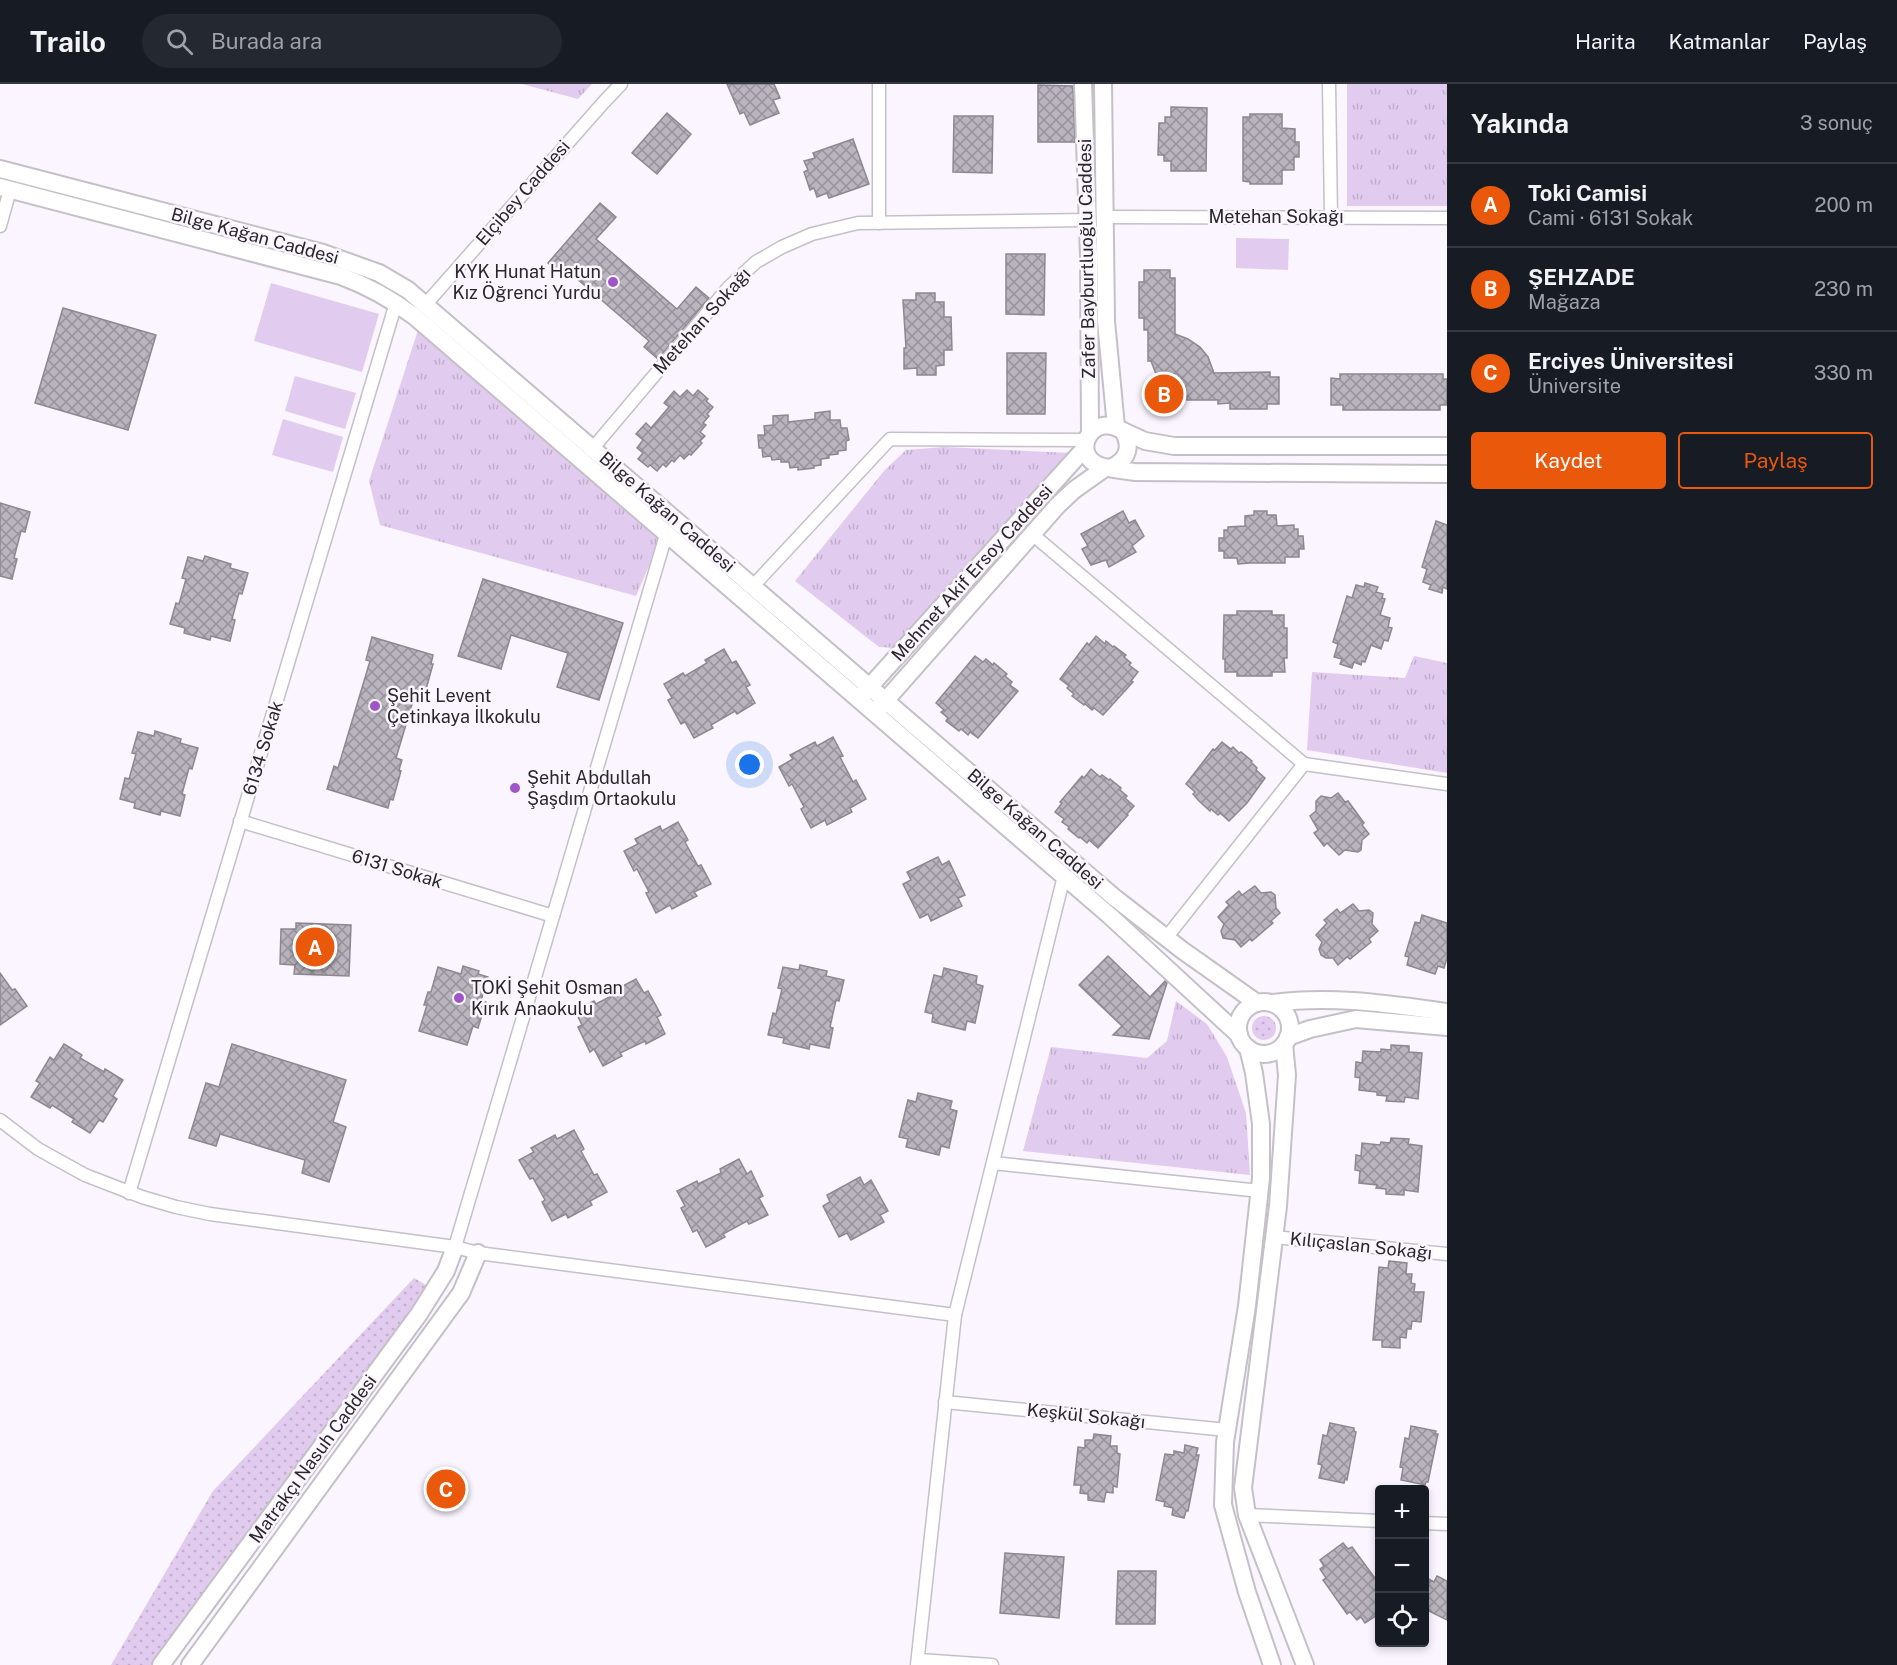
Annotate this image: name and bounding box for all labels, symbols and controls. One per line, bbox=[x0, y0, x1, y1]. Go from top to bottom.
search box bbox=[142, 14, 562, 68]
text: Trailo bbox=[30, 25, 106, 58]
icon: search bbox=[163, 25, 196, 58]
text: Burada ara bbox=[211, 28, 322, 54]
text: Harita bbox=[1575, 29, 1636, 54]
text: Katmanlar bbox=[1669, 29, 1770, 54]
text: Paylaş bbox=[1803, 29, 1867, 54]
text: Yakında bbox=[1471, 108, 1569, 139]
text: 3 sonuç bbox=[1800, 111, 1873, 135]
street label: Elçibey Caddesi bbox=[471, 136, 574, 249]
street label: Zafer Bayburtluoğlu Caddesi bbox=[1074, 139, 1099, 379]
text: Toki Camisi bbox=[1528, 180, 1647, 206]
text: A bbox=[1483, 193, 1498, 217]
text: 200 m bbox=[1815, 193, 1873, 217]
street label: Bilge Kağan Caddesi bbox=[169, 203, 341, 268]
street label: Metehan Sokağı bbox=[1208, 206, 1344, 227]
text: Cami · 6131 Sokak bbox=[1528, 206, 1693, 230]
place label: KYK Hunat Hatun Kız Öğrenci Yurdu bbox=[452, 261, 601, 303]
street label: Metehan Sokağı bbox=[649, 263, 755, 378]
text: ŞEHZADE bbox=[1528, 264, 1635, 290]
marker: KYK Hunat Hatun Kız Öğrenci Yurdu bbox=[606, 275, 620, 289]
text: B bbox=[1484, 277, 1497, 301]
text: 230 m bbox=[1814, 277, 1873, 301]
text: Mağaza bbox=[1528, 290, 1601, 314]
text: Erciyes Üniversitesi bbox=[1528, 348, 1734, 374]
text: C bbox=[1483, 361, 1498, 385]
text: 330 m bbox=[1814, 361, 1873, 385]
pin: B bbox=[1144, 372, 1184, 416]
text: Üniversite bbox=[1528, 374, 1621, 398]
button: Kaydet bbox=[1471, 432, 1666, 489]
button: Paylaş bbox=[1678, 432, 1873, 489]
street label: Bilge Kağan Caddesi bbox=[595, 447, 739, 576]
street label: Mehmet Akif Ersoy Caddesi bbox=[887, 480, 1056, 665]
place label: Şehit Levent Çetinkaya İlkokulu bbox=[387, 685, 541, 727]
street label: 6134 Sokak bbox=[238, 698, 287, 798]
marker: Şehit Levent Çetinkaya İlkokulu bbox=[368, 699, 382, 713]
your location bbox=[735, 750, 764, 779]
street label: Bilge Kağan Caddesi bbox=[963, 764, 1107, 893]
place label: Şehit Abdullah Şaşdım Ortaokulu bbox=[527, 767, 676, 809]
marker: Şehit Abdullah Şaşdım Ortaokulu bbox=[508, 781, 522, 795]
street label: 6131 Sokak bbox=[349, 845, 445, 892]
pin: A bbox=[296, 924, 334, 970]
place label: TOKİ Şehit Osman Kırık Anaokulu bbox=[471, 976, 623, 1019]
marker: TOKİ Şehit Osman Kırık Anaokulu bbox=[452, 991, 466, 1005]
street label: Kılıçaslan Sokağı bbox=[1289, 1228, 1433, 1263]
street label: Matrakçı Nasuh Caddesi bbox=[245, 1371, 381, 1547]
street label: Keşkül Sokağı bbox=[1026, 1399, 1146, 1432]
pin: C bbox=[426, 1466, 466, 1512]
map controls bbox=[1375, 1485, 1429, 1647]
button: + bbox=[1375, 1485, 1429, 1539]
button: − bbox=[1375, 1539, 1429, 1593]
button: locate bbox=[1375, 1593, 1429, 1647]

